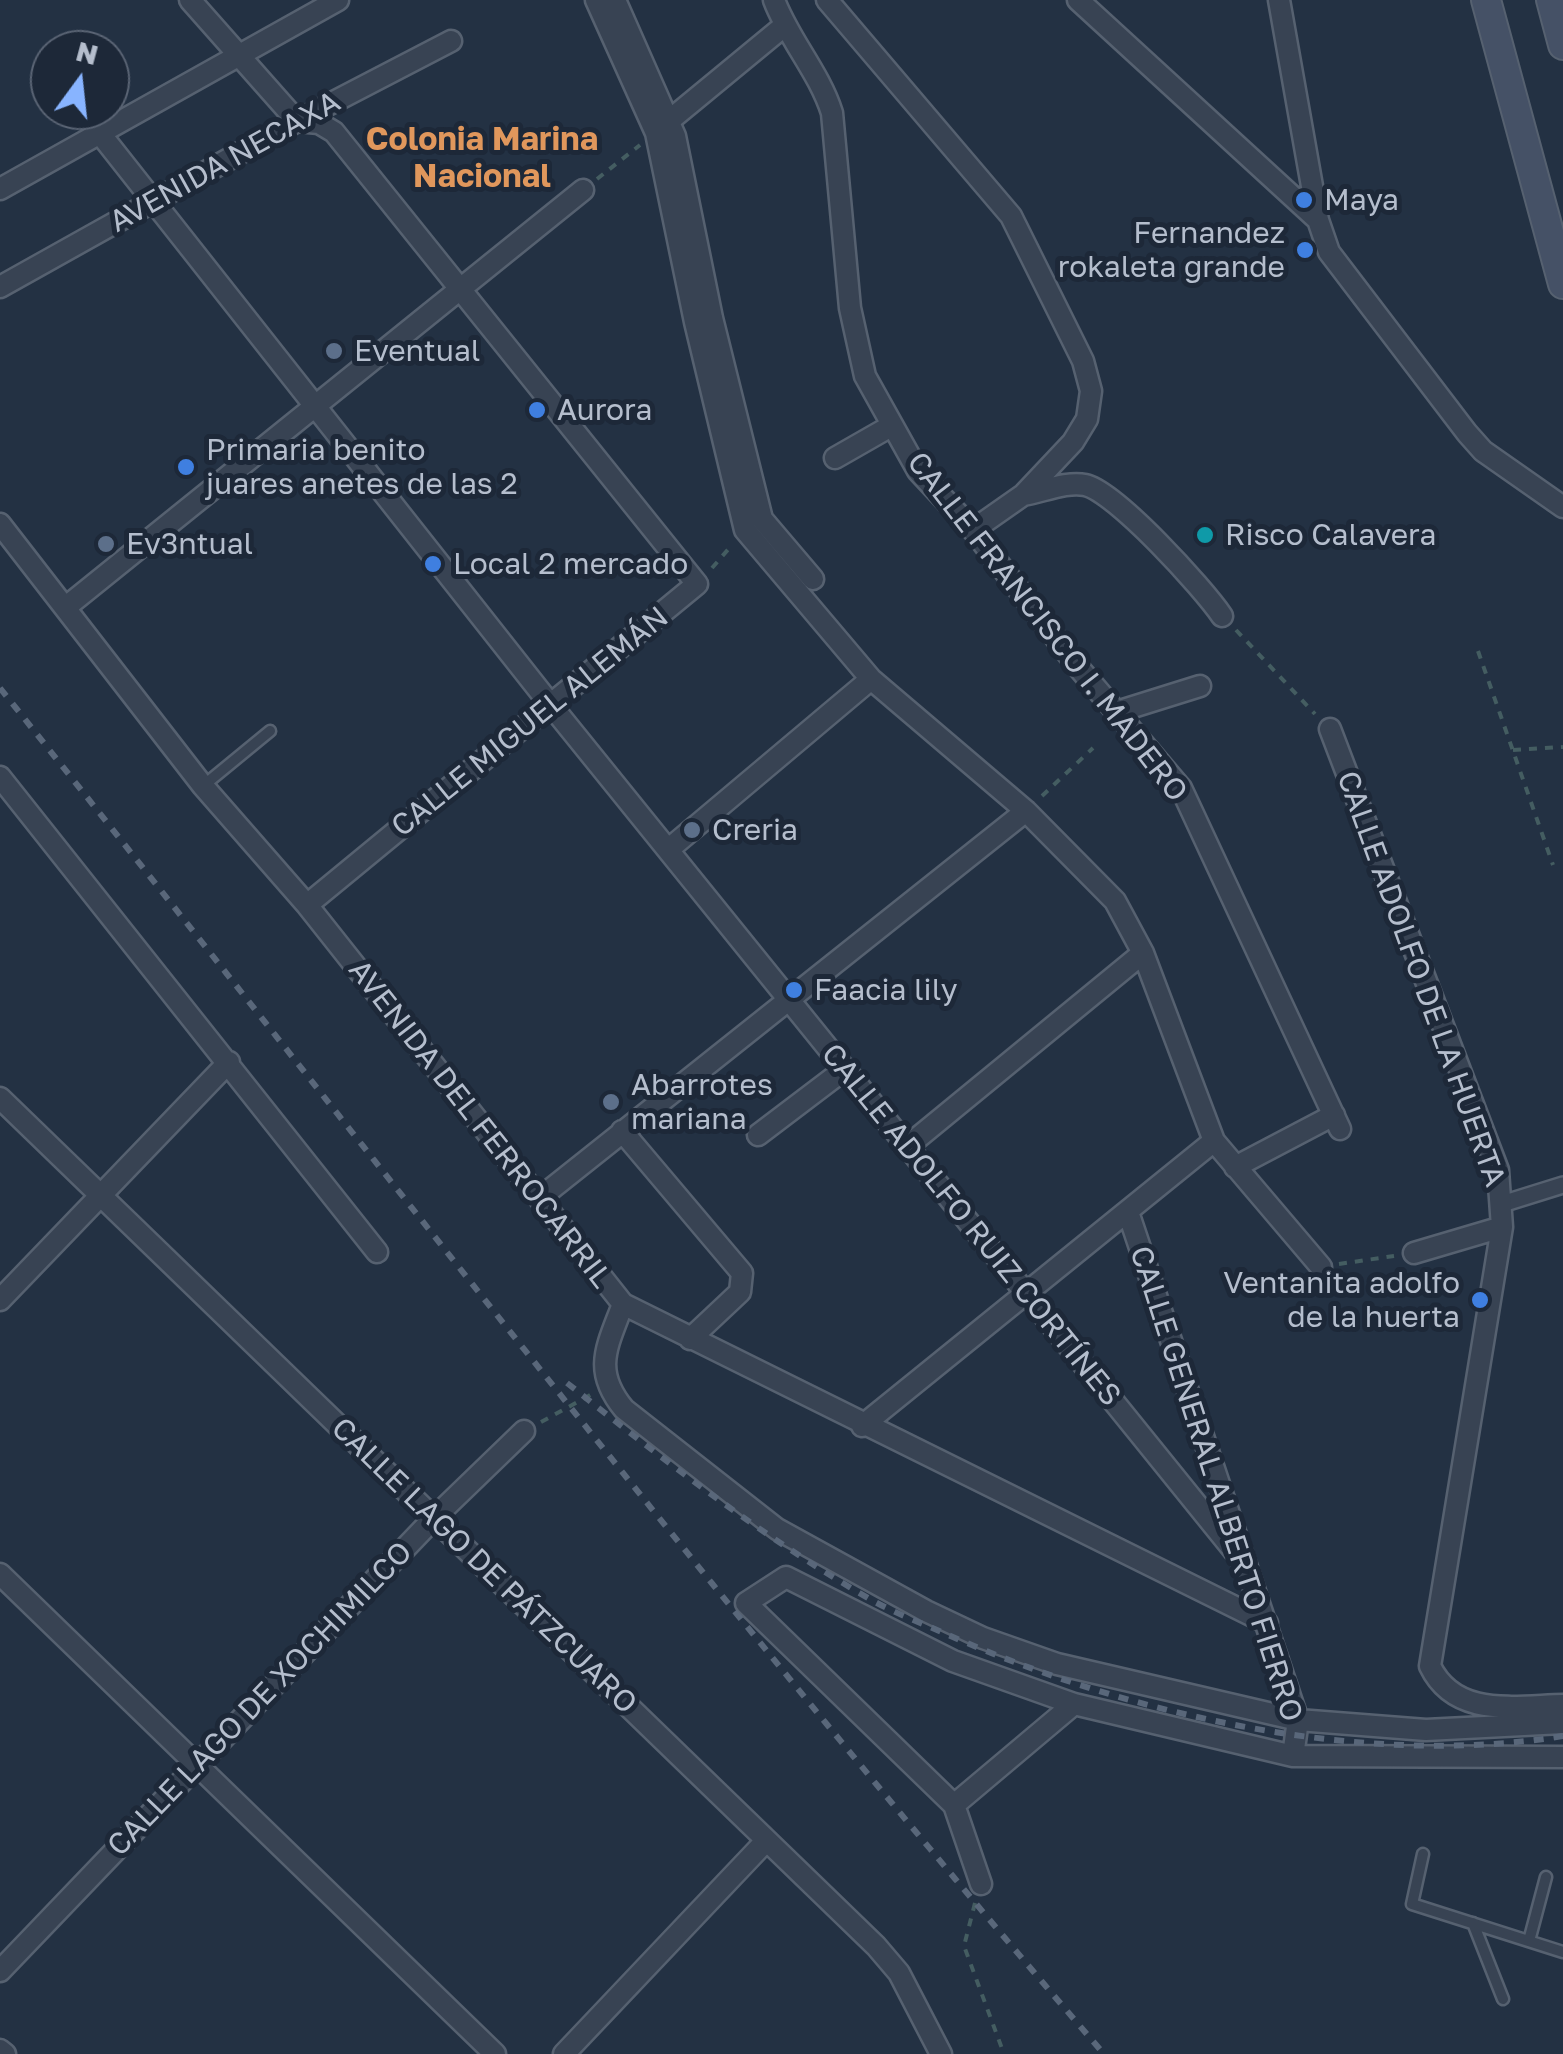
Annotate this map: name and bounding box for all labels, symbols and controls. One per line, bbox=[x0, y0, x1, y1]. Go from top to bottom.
north arrow bbox=[30, 30, 130, 130]
text: N bbox=[73, 34, 102, 71]
street label: AVENIDA NECAXA bbox=[103, 84, 347, 240]
district label: Colonia Marina Nacional bbox=[366, 121, 598, 196]
place label: Maya bbox=[1324, 182, 1399, 218]
marker: Maya bbox=[1293, 189, 1315, 211]
place label: Fernandez rokaleta grande bbox=[1058, 215, 1285, 286]
marker: Fernandez rokaleta grande bbox=[1294, 239, 1316, 261]
place label: Eventual bbox=[354, 333, 480, 369]
marker: Eventual bbox=[323, 340, 345, 362]
place label: Aurora bbox=[557, 392, 652, 428]
marker: Aurora bbox=[526, 399, 548, 421]
place label: Primaria benito juares anetes de las 2 bbox=[206, 432, 518, 502]
street label: CALLE FRANCISCO I. MADERO bbox=[899, 445, 1195, 809]
marker: Primaria benito juares anetes de las 2 bbox=[175, 456, 197, 478]
place label: Risco Calavera bbox=[1225, 517, 1436, 553]
marker: Risco Calavera bbox=[1194, 524, 1216, 546]
place label: Ev3ntual bbox=[126, 526, 253, 562]
marker: Ev3ntual bbox=[95, 533, 117, 555]
place label: Local 2 mercado bbox=[453, 546, 688, 582]
marker: Local 2 mercado bbox=[422, 553, 444, 575]
street label: CALLE MIGUEL ALEMÁN bbox=[385, 599, 675, 845]
street label: CALLE ADOLFO DE LA HUERTA bbox=[1329, 766, 1513, 1192]
place label: Creria bbox=[712, 812, 798, 848]
marker: Creria bbox=[681, 819, 703, 841]
street label: AVENIDA DEL FERROCARRIL bbox=[341, 953, 619, 1295]
place label: Faacia lily bbox=[814, 972, 957, 1008]
marker: Faacia lily bbox=[783, 979, 805, 1001]
street label: CALLE ADOLFO RUIZ CORTÍNES bbox=[814, 1037, 1128, 1413]
place label: Abarrotes mariana bbox=[631, 1067, 773, 1138]
marker: Abarrotes mariana bbox=[600, 1091, 622, 1113]
street label: CALLE GENERAL ALBERTO FIERRO bbox=[1122, 1242, 1310, 1726]
place label: Ventanita adolfo de la huerta bbox=[1223, 1265, 1460, 1336]
marker: Ventanita adolfo de la huerta bbox=[1469, 1289, 1491, 1311]
street label: CALLE LAGO DE PÁTZCUARO bbox=[324, 1411, 644, 1721]
street label: CALLE LAGO DE XOCHIMILCO bbox=[100, 1534, 420, 1864]

